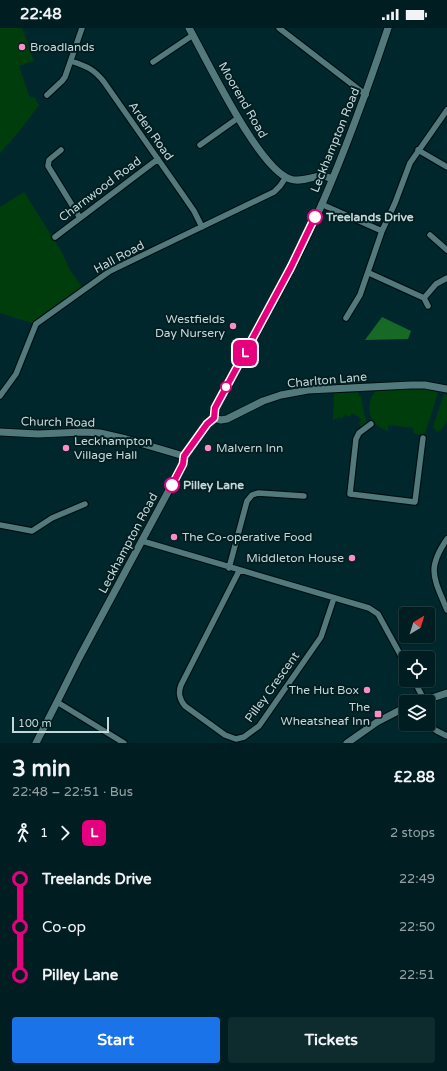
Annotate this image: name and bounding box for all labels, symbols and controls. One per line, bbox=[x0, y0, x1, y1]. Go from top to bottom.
text: 22:48 bbox=[20, 5, 62, 23]
place label: Broadlands bbox=[30, 40, 95, 54]
marker: Broadlands bbox=[17, 42, 27, 52]
street label: Moorend Road bbox=[216, 60, 270, 140]
street label: Leckhampton Road bbox=[308, 86, 362, 194]
street label: Arden Road bbox=[126, 99, 176, 163]
street label: Charnwood Road bbox=[56, 154, 144, 224]
marker: Treelands Drive bbox=[307, 209, 323, 225]
place label: Treelands Drive bbox=[325, 210, 414, 224]
street label: Hall Road bbox=[91, 238, 147, 276]
place label: Westfields Day Nursery bbox=[155, 312, 226, 340]
marker: Westfields Day Nursery bbox=[228, 321, 238, 331]
line badge: L bbox=[232, 340, 258, 366]
text: L bbox=[241, 344, 249, 361]
street label: Charlton Lane bbox=[287, 370, 368, 390]
unlabelled marker bbox=[220, 381, 232, 393]
street label: Church Road bbox=[21, 414, 95, 430]
place label: Leckhampton Village Hall bbox=[74, 434, 152, 462]
place label: Malvern Inn bbox=[216, 441, 283, 455]
marker: Leckhampton Village Hall bbox=[61, 443, 71, 453]
marker: Malvern Inn bbox=[203, 443, 213, 453]
marker: Pilley Lane bbox=[164, 477, 180, 493]
place label: Pilley Lane bbox=[183, 478, 244, 493]
street label: Leckhampton Road bbox=[96, 490, 160, 596]
place label: The Co-operative Food bbox=[182, 530, 312, 544]
marker: The Co-operative Food bbox=[169, 532, 179, 542]
place label: Middleton House bbox=[246, 551, 344, 565]
marker: Middleton House bbox=[347, 553, 357, 563]
north arrow bbox=[399, 607, 435, 643]
map controls bbox=[399, 607, 435, 731]
street label: Pilley Crescent bbox=[242, 649, 302, 725]
button: locate bbox=[399, 651, 435, 687]
place label: The Hut Box bbox=[289, 683, 359, 697]
marker: The Hut Box bbox=[362, 685, 372, 695]
button: layers bbox=[399, 695, 435, 731]
place label: The Wheatsheaf Inn bbox=[281, 700, 370, 728]
marker: The Wheatsheaf Inn bbox=[373, 709, 383, 719]
scale bar bbox=[12, 715, 109, 734]
text: 100 m bbox=[18, 717, 52, 730]
text: 3 min bbox=[12, 756, 71, 782]
text: £2.88 bbox=[394, 768, 435, 786]
text: 22:48 – 22:51 · Bus bbox=[12, 784, 133, 800]
icon: walk bbox=[12, 822, 34, 844]
icon: forward bbox=[54, 822, 76, 844]
text: L bbox=[90, 824, 98, 841]
text: 1 bbox=[40, 825, 48, 841]
text: 2 stops bbox=[390, 825, 435, 841]
text: Treelands Drive bbox=[42, 870, 152, 888]
text: 22:49 bbox=[399, 871, 435, 887]
text: Co-op bbox=[42, 918, 86, 936]
text: 22:50 bbox=[399, 919, 435, 935]
text: Pilley Lane bbox=[42, 966, 118, 984]
text: 22:51 bbox=[399, 967, 435, 983]
button: Start bbox=[12, 1017, 220, 1063]
button: Tickets bbox=[228, 1017, 435, 1063]

